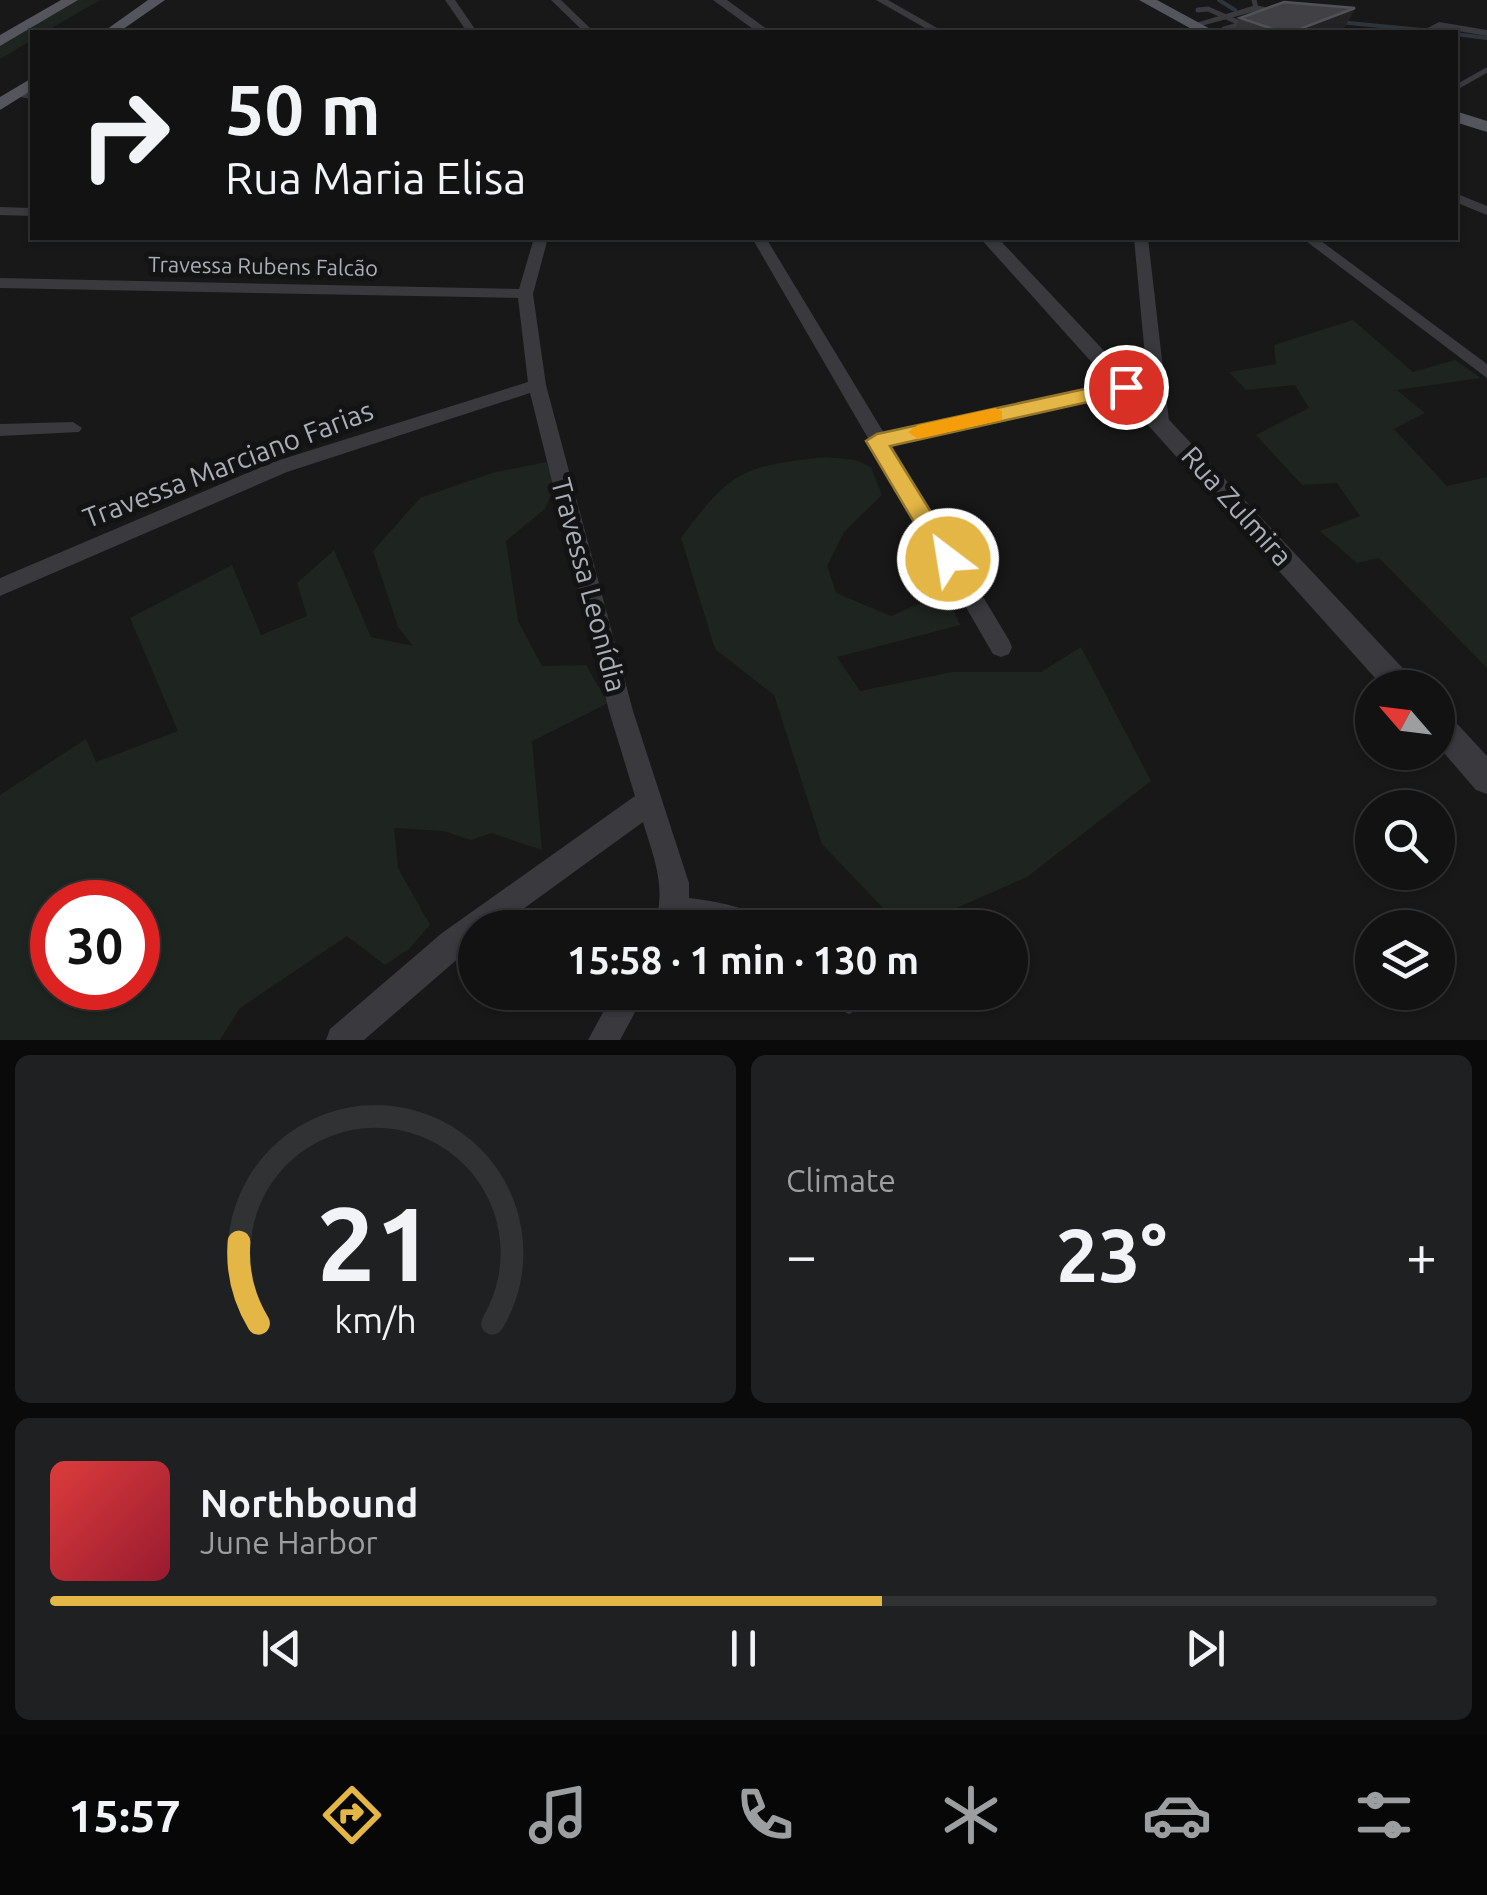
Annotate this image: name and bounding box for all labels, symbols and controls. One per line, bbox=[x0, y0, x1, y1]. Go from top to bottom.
icon: right bbox=[60, 70, 190, 200]
text: 50 m bbox=[225, 70, 381, 148]
text: Rua Maria Elisa bbox=[225, 152, 526, 203]
street label: Travessa Rubens Falcão bbox=[148, 251, 378, 280]
pin bbox=[1084, 345, 1169, 430]
icon: arrive bbox=[1099, 360, 1154, 415]
street label: Travessa Marciano Farias bbox=[78, 394, 377, 533]
street label: Rua Zulmira bbox=[1176, 440, 1299, 571]
street label: Travessa Leonídia bbox=[546, 475, 633, 695]
position arrow bbox=[896, 507, 1000, 611]
north arrow bbox=[1355, 670, 1455, 770]
map controls bbox=[1355, 670, 1455, 1010]
button: search bbox=[1355, 790, 1455, 890]
speed limit sign: 30 bbox=[30, 880, 160, 1010]
button: layers bbox=[1355, 910, 1455, 1010]
text: 15:58 · 1 min · 130 m bbox=[567, 939, 919, 981]
text: Climate bbox=[786, 1162, 896, 1198]
text: 21 bbox=[317, 1184, 434, 1301]
text: 23° bbox=[1056, 1212, 1167, 1296]
text: − bbox=[786, 1224, 817, 1285]
text: + bbox=[1406, 1224, 1437, 1285]
text: km/h bbox=[334, 1300, 417, 1340]
text: Northbound bbox=[200, 1482, 418, 1524]
text: June Harbor bbox=[200, 1524, 378, 1560]
icon: previous bbox=[254, 1621, 309, 1676]
icon: pause bbox=[716, 1621, 771, 1676]
icon: next bbox=[1178, 1621, 1233, 1676]
icon: directions bbox=[317, 1780, 387, 1850]
icon: music bbox=[523, 1780, 593, 1850]
icon: phone bbox=[730, 1780, 800, 1850]
icon: climate bbox=[936, 1780, 1006, 1850]
icon: car bbox=[1142, 1780, 1212, 1850]
icon: filters bbox=[1349, 1780, 1419, 1850]
text: 15:57 bbox=[68, 1790, 181, 1841]

